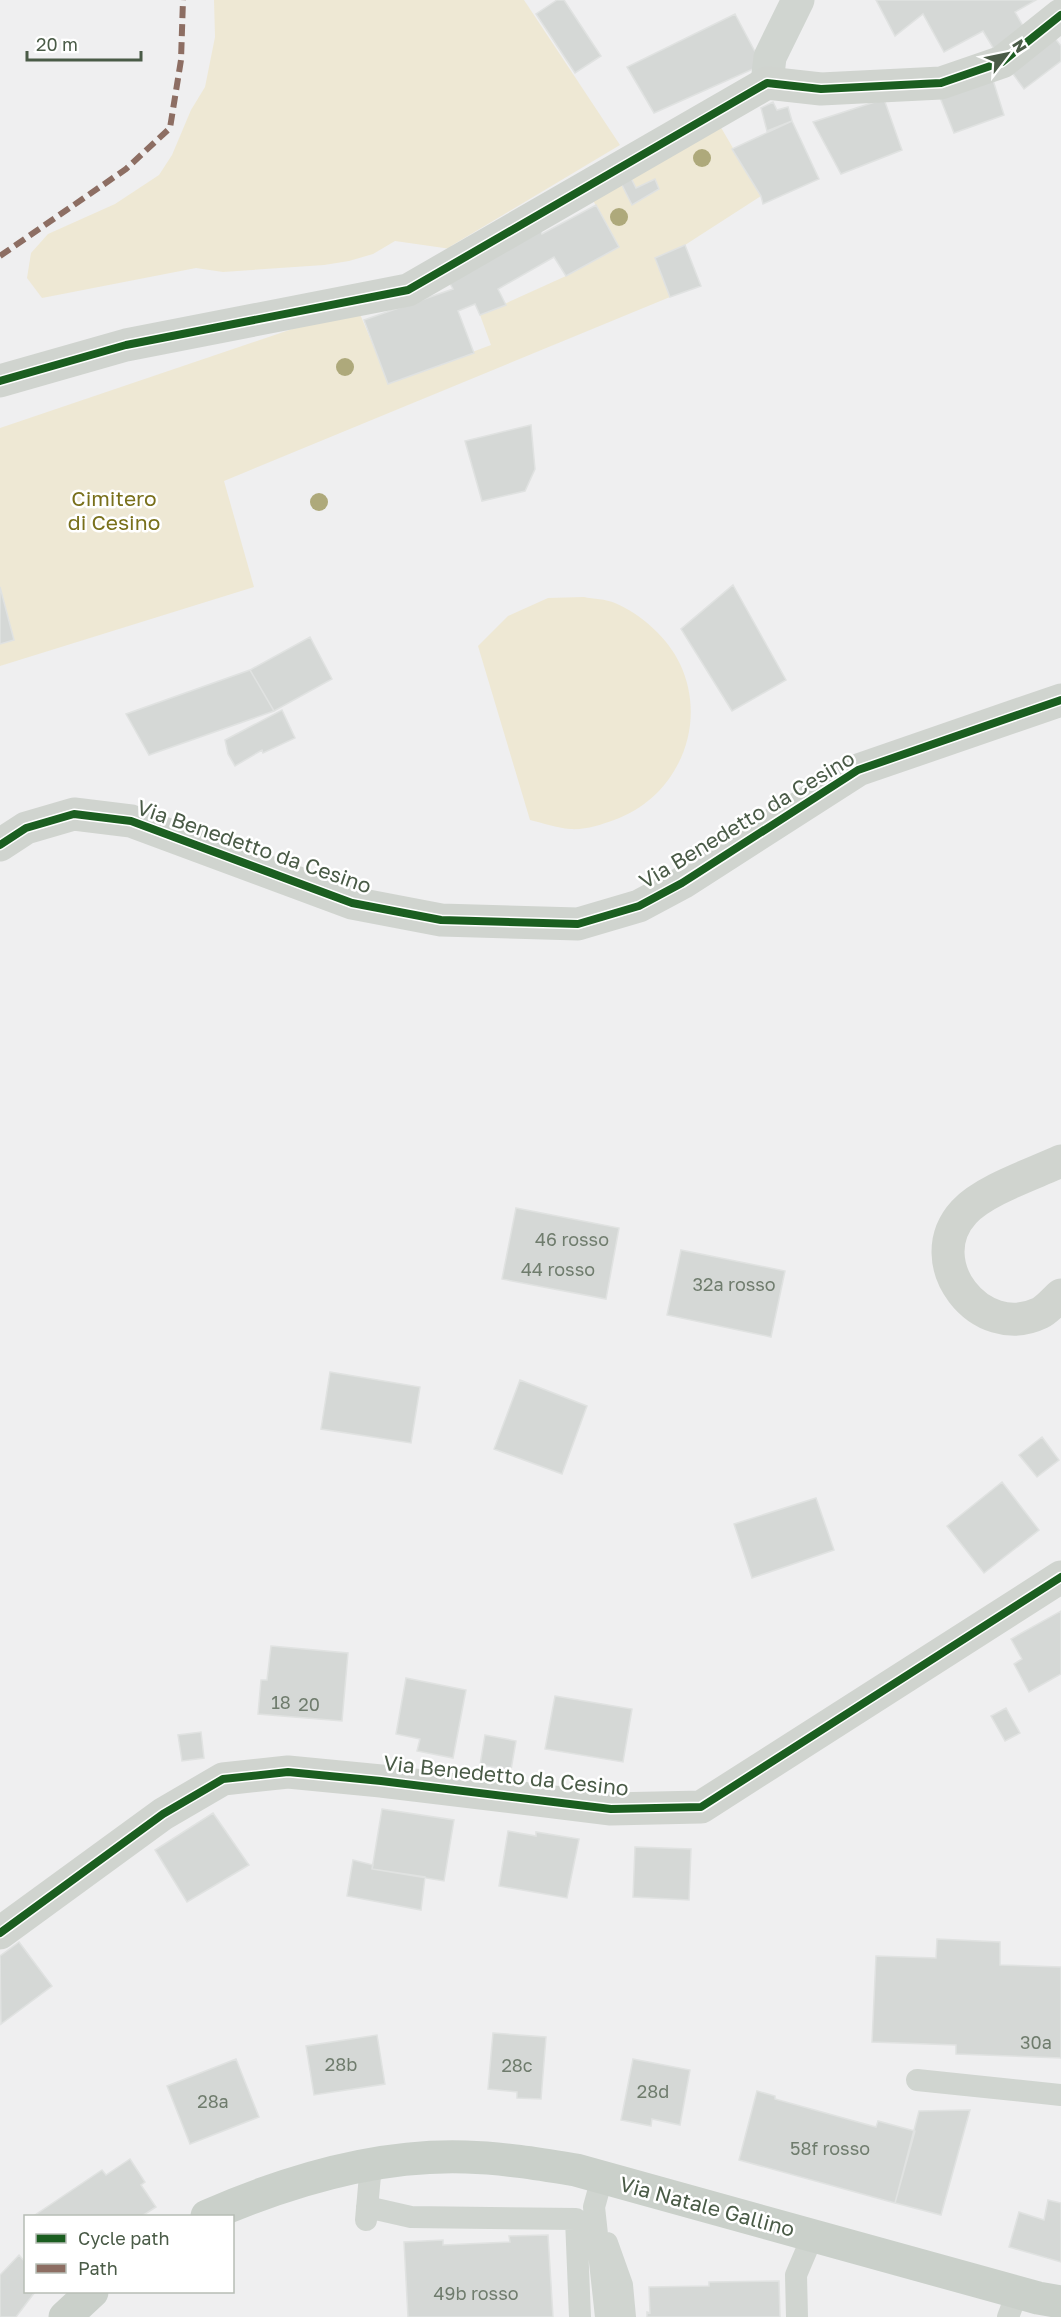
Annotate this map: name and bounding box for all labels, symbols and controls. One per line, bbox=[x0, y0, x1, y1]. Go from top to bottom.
scale bar bbox=[27, 24, 141, 62]
north arrow bbox=[977, 24, 1037, 84]
text: 20 m bbox=[36, 33, 78, 55]
text: N bbox=[1008, 36, 1031, 57]
park label: Cimitero di Cesino bbox=[68, 485, 160, 535]
street label: Via Benedetto da Cesino bbox=[634, 745, 859, 894]
street label: Via Benedetto da Cesino bbox=[134, 794, 375, 898]
house number: 46 rosso bbox=[535, 1228, 609, 1250]
house number: 44 rosso bbox=[521, 1258, 595, 1280]
house number: 32a rosso bbox=[692, 1273, 776, 1295]
house number: 18 bbox=[271, 1691, 291, 1713]
house number: 20 bbox=[298, 1693, 320, 1715]
street label: Via Benedetto da Cesino bbox=[382, 1749, 630, 1801]
house number: 30a bbox=[1020, 2031, 1052, 2053]
house number: 28b bbox=[325, 2053, 357, 2075]
house number: 28c bbox=[501, 2054, 533, 2076]
house number: 28d bbox=[637, 2080, 669, 2102]
house number: 28a bbox=[197, 2090, 229, 2112]
house number: 58f rosso bbox=[790, 2137, 870, 2159]
street label: Via Natale Gallino bbox=[617, 2170, 798, 2242]
legend bbox=[24, 2215, 234, 2293]
text: Cycle path bbox=[78, 2227, 170, 2249]
text: Path bbox=[78, 2257, 118, 2279]
house number: 49b rosso bbox=[434, 2282, 518, 2304]

